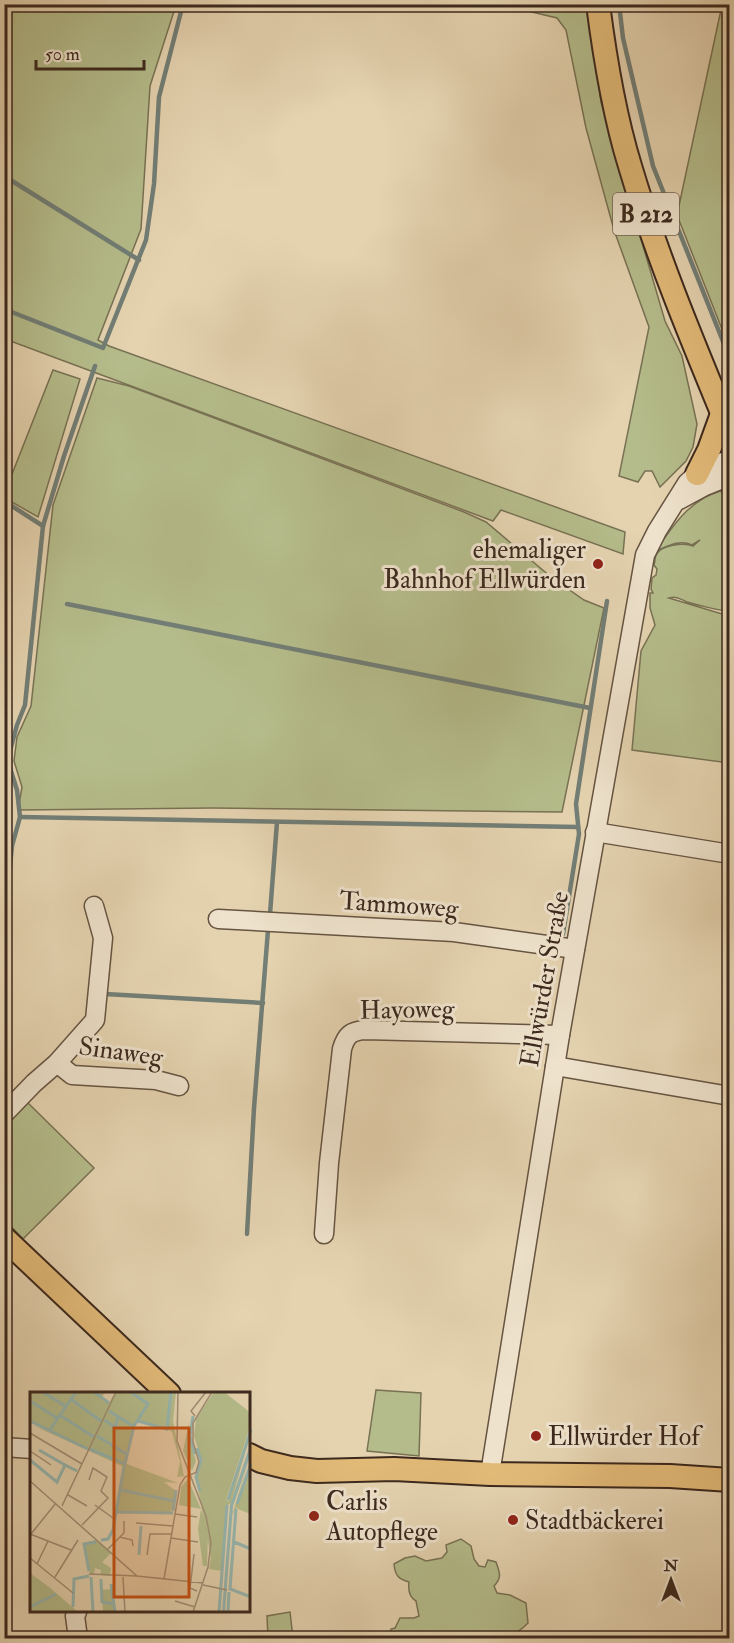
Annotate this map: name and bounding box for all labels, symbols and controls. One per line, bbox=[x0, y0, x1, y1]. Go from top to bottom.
scale bar bbox=[36, 33, 144, 71]
text: 50 m bbox=[45, 43, 80, 66]
road number: B 212 bbox=[613, 193, 679, 235]
place label: ehemaliger Bahnhof Ellwürden bbox=[383, 534, 586, 596]
marker: ehemaliger Bahnhof Ellwürden bbox=[591, 557, 605, 571]
street label: Tammoweg bbox=[338, 885, 461, 925]
street label: Ellwürder Straße bbox=[514, 889, 576, 1070]
street label: Hayoweg bbox=[359, 993, 456, 1027]
street label: Sinaweg bbox=[77, 1030, 166, 1074]
inset map bbox=[30, 1392, 250, 1613]
place label: Ellwürder Hof bbox=[548, 1421, 703, 1453]
marker: Ellwürder Hof bbox=[529, 1429, 543, 1443]
place label: Carlis Autopflege bbox=[325, 1486, 438, 1549]
place label: Stadtbäckerei bbox=[525, 1505, 664, 1537]
marker: Carlis Autopflege bbox=[307, 1509, 321, 1523]
marker: Stadtbäckerei bbox=[506, 1513, 520, 1527]
north arrow bbox=[641, 1550, 701, 1610]
text: N bbox=[663, 1556, 679, 1576]

